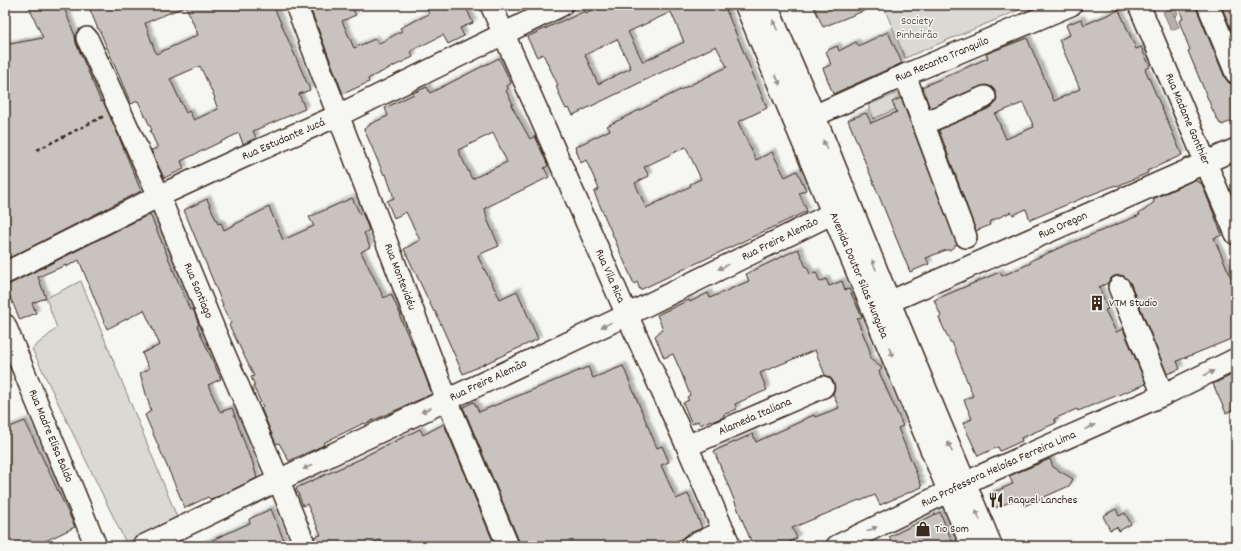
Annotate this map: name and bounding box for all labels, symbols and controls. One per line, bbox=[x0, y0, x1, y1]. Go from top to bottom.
park label: Society Pinheirão bbox=[896, 13, 938, 44]
one-way arrow bbox=[771, 19, 777, 31]
street label: Rua Recanto Tranquilo bbox=[892, 32, 992, 87]
street label: Rua Madame Gonthier bbox=[1160, 71, 1215, 168]
one-way arrow bbox=[775, 74, 781, 86]
street label: Rua Estudante Jucá bbox=[239, 114, 328, 165]
one-way arrow bbox=[822, 139, 828, 151]
street label: Rua Oregon bbox=[1036, 207, 1091, 244]
street label: Avenida Doutor Silas Munguba bbox=[825, 210, 893, 341]
street label: Rua Freire Alemão bbox=[739, 213, 821, 265]
street label: Rua Montevidéu bbox=[379, 241, 420, 313]
street label: Rua Vila Rica bbox=[591, 246, 629, 306]
one-way arrow bbox=[871, 259, 877, 271]
street label: Rua Santiago bbox=[179, 260, 217, 321]
one-way arrow bbox=[717, 264, 729, 270]
building icon: VTM Studio bbox=[1088, 294, 1106, 312]
place label: VTM Studio bbox=[1109, 295, 1157, 312]
one-way arrow bbox=[601, 322, 612, 328]
one-way arrow bbox=[889, 347, 895, 359]
street label: Rua Freire Alemão bbox=[447, 355, 530, 406]
one-way arrow bbox=[1203, 370, 1214, 376]
street label: Rua Madre Elisa Baldo bbox=[24, 387, 77, 485]
street label: Alameda Italiana bbox=[716, 393, 795, 440]
one-way arrow bbox=[420, 407, 431, 413]
one-way arrow bbox=[1085, 424, 1096, 430]
street label: Rua Professora Heloísa Ferreira Lima bbox=[918, 426, 1079, 512]
one-way arrow bbox=[947, 441, 953, 453]
one-way arrow bbox=[303, 464, 314, 470]
restaurant icon: Raquel Lanches bbox=[987, 491, 1005, 509]
place label: Raquel Lanches bbox=[1008, 492, 1078, 509]
one-way arrow bbox=[975, 509, 981, 520]
shop icon: Tio Som bbox=[914, 520, 932, 538]
place label: Tio Som bbox=[935, 521, 969, 538]
one-way arrow bbox=[866, 526, 878, 532]

